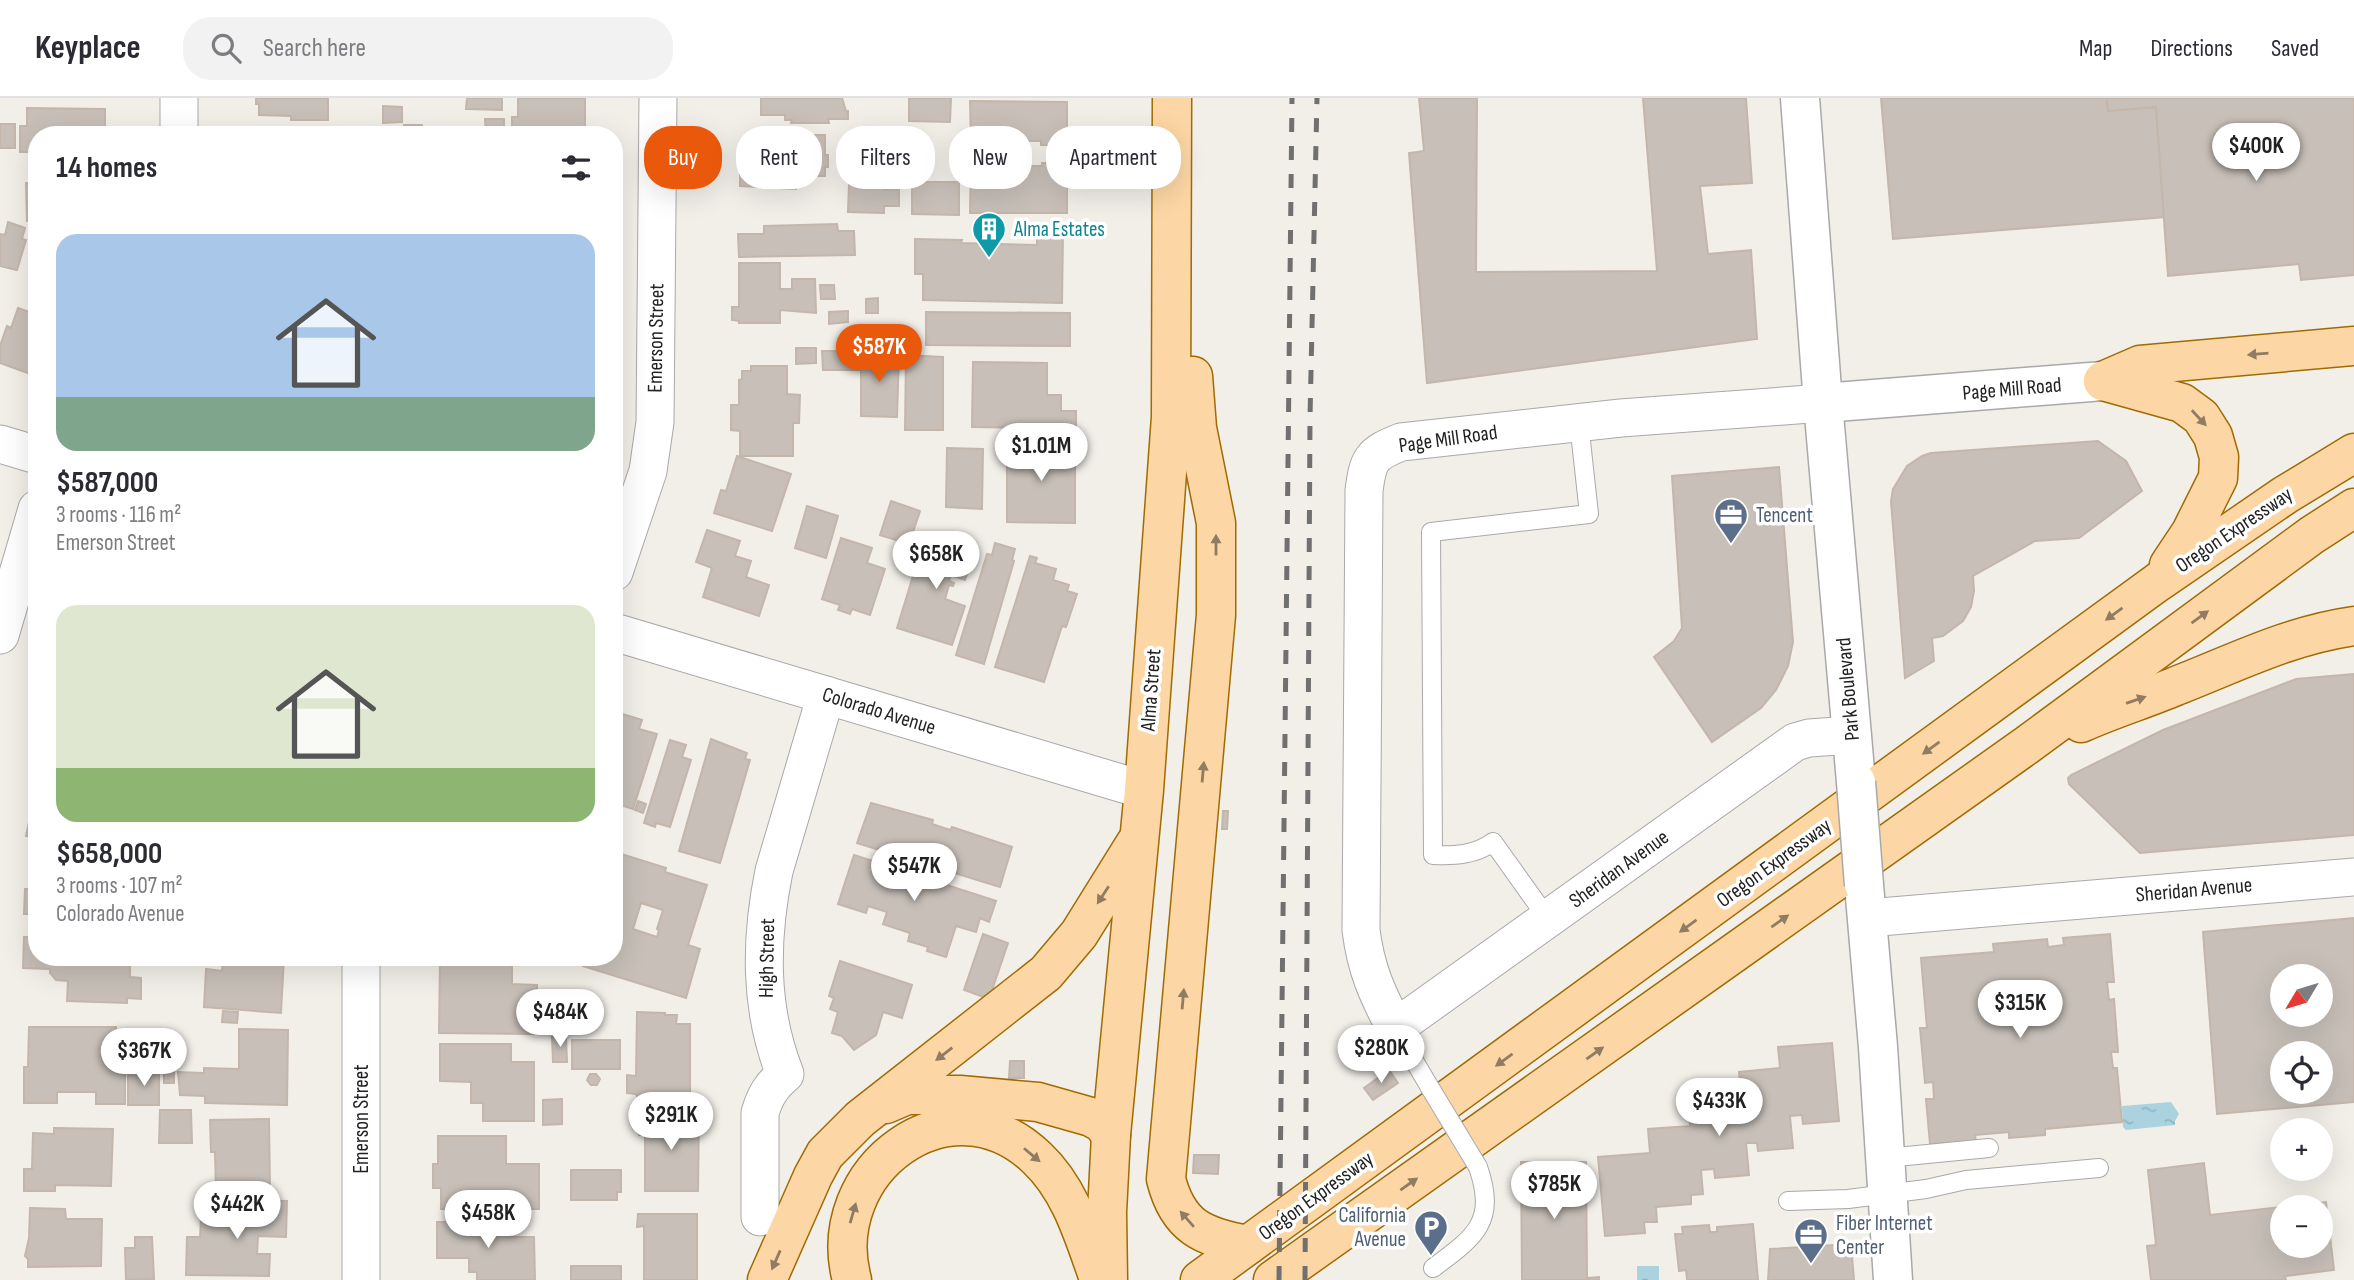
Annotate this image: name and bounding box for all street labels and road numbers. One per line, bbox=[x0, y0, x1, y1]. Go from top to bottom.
street label: Emerson Street bbox=[643, 283, 669, 393]
street label: Page Mill Road bbox=[1961, 372, 2063, 406]
street label: Page Mill Road bbox=[1397, 420, 1499, 458]
street label: Oregon Expressway bbox=[2171, 482, 2297, 578]
street label: Park Boulevard bbox=[1831, 636, 1865, 742]
street label: Alma Street bbox=[1136, 648, 1166, 733]
street label: Colorado Avenue bbox=[819, 682, 939, 740]
street label: Oregon Expressway bbox=[1712, 813, 1836, 913]
street label: Sheridan Avenue bbox=[1564, 825, 1674, 913]
street label: Sheridan Avenue bbox=[2135, 872, 2253, 908]
street label: High Street bbox=[754, 918, 780, 998]
street label: Emerson Street bbox=[349, 1064, 374, 1174]
street label: Oregon Expressway bbox=[1254, 1146, 1378, 1246]

